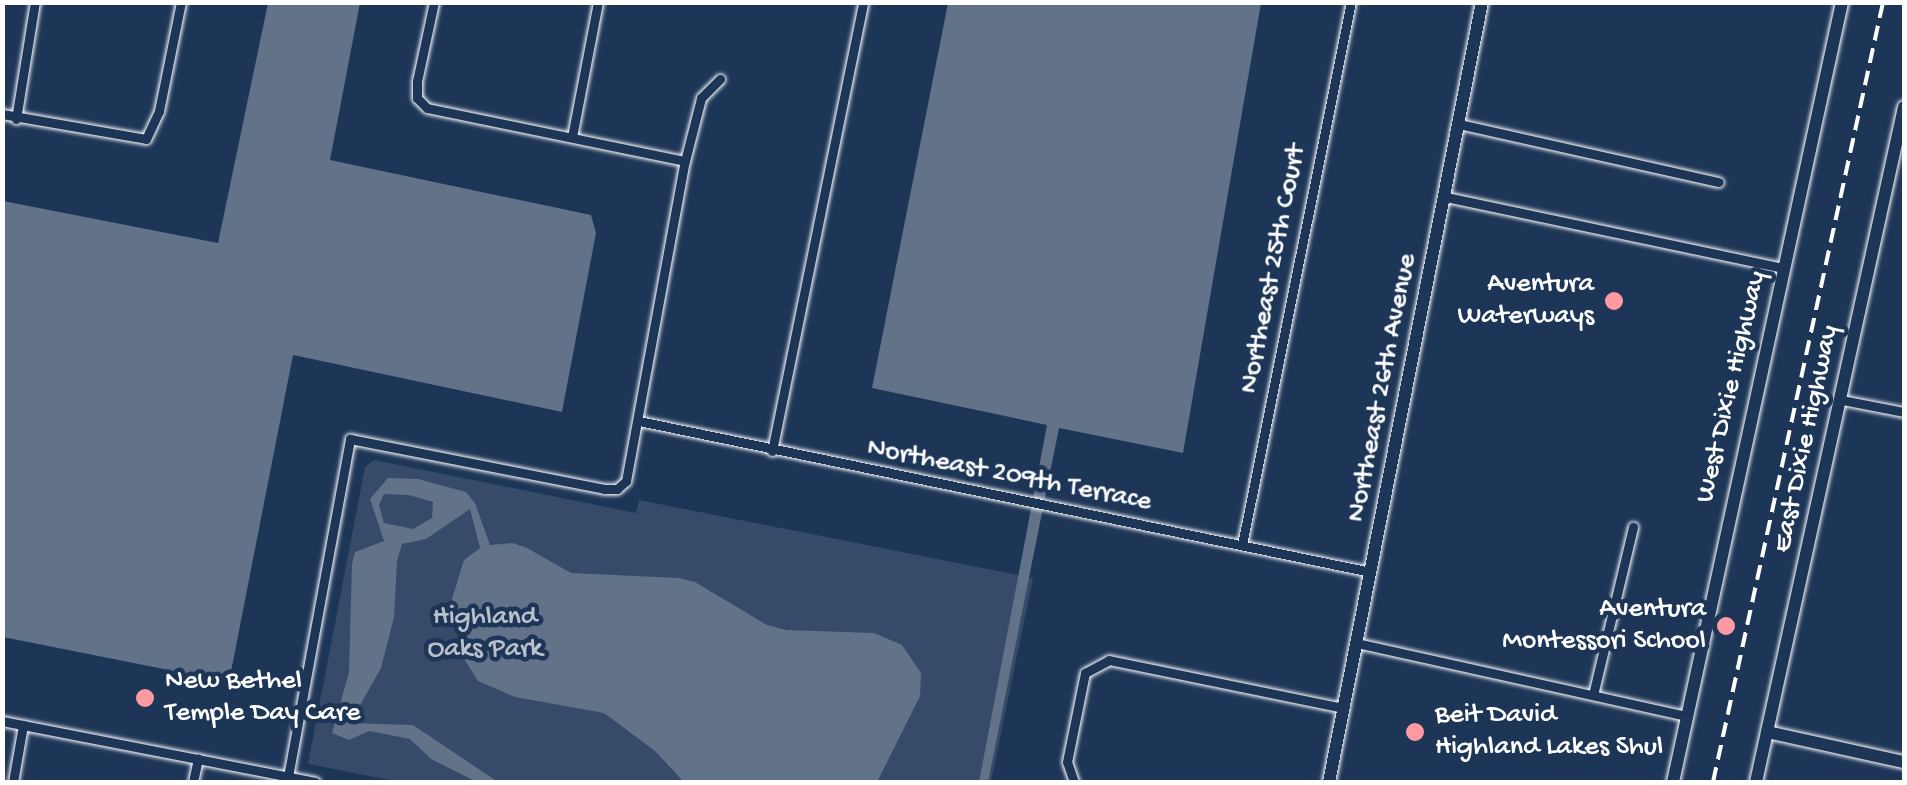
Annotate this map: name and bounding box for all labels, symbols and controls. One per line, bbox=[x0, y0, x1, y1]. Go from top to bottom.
street label: Northeast 25th Court bbox=[1233, 141, 1315, 397]
street label: Northeast 26th Avenue bbox=[1340, 251, 1426, 525]
place label: Aventura Waterways bbox=[1458, 268, 1594, 334]
street label: West Dixie Highway bbox=[1689, 268, 1775, 506]
marker: Aventura Waterways bbox=[1603, 290, 1625, 312]
street label: East Dixie Highway bbox=[1766, 322, 1848, 556]
street label: Northeast 209th Terrace bbox=[864, 432, 1154, 520]
place label: Aventura Montessori School bbox=[1502, 593, 1706, 659]
park label: Highland Oaks Park bbox=[427, 601, 543, 667]
marker: Aventura Montessori School bbox=[1715, 615, 1737, 637]
place label: New Bethel Temple Day Care bbox=[165, 665, 360, 731]
marker: New Bethel Temple Day Care bbox=[134, 687, 156, 709]
place label: Beit David Highland Lakes Shul bbox=[1435, 699, 1663, 765]
marker: Beit David Highland Lakes Shul bbox=[1404, 721, 1426, 743]

